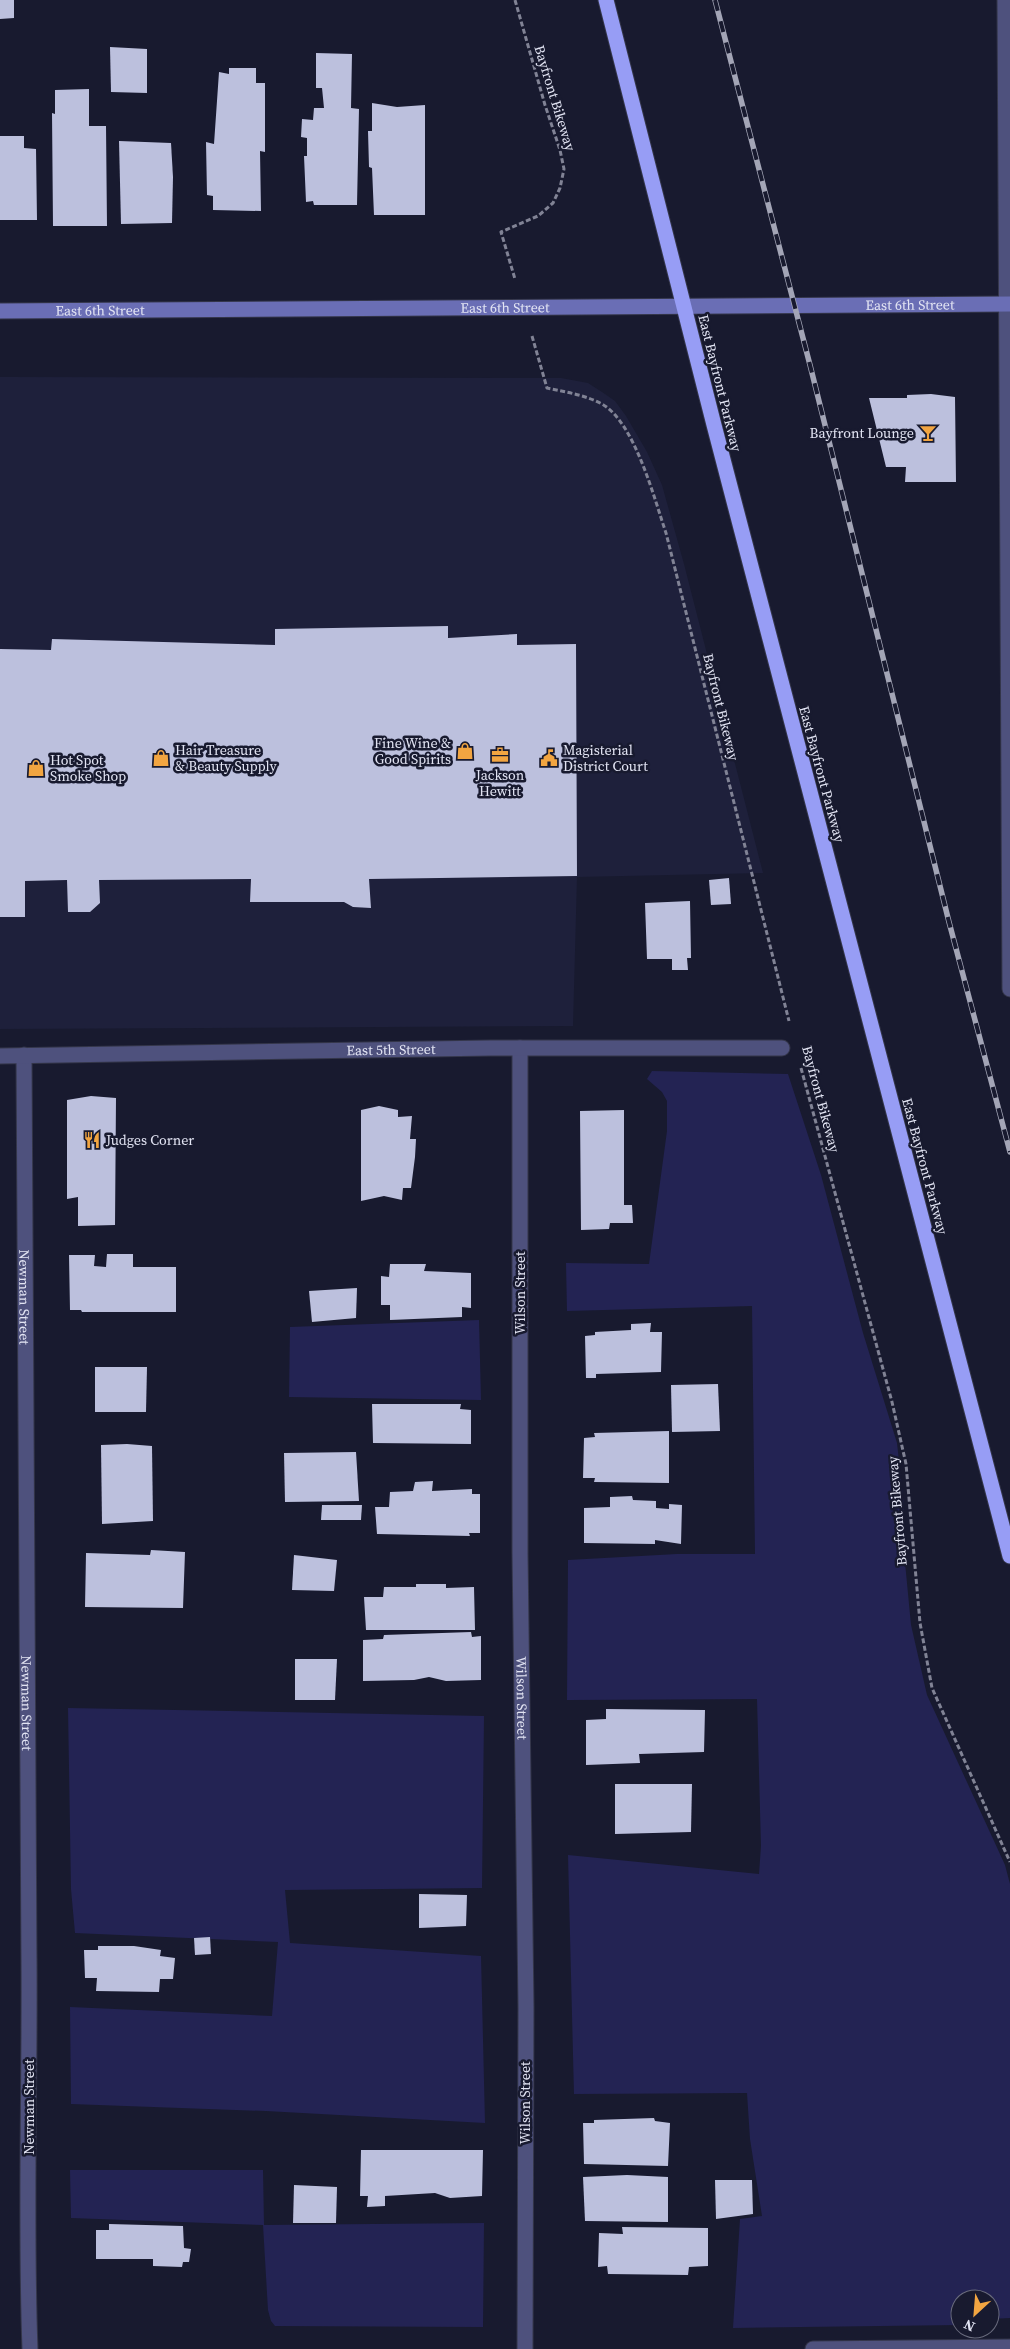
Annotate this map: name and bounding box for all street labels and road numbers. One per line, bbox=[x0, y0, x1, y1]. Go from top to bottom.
street label: Bayfront Bikeway bbox=[529, 43, 581, 154]
street label: East 6th Street bbox=[865, 294, 955, 315]
street label: East 6th Street bbox=[460, 297, 550, 318]
street label: East 6th Street bbox=[55, 300, 145, 321]
street label: East Bayfront Parkway bbox=[693, 312, 747, 454]
street label: Bayfront Bikeway bbox=[698, 651, 744, 763]
street label: East Bayfront Parkway bbox=[794, 704, 850, 845]
street label: East 5th Street bbox=[346, 1039, 436, 1060]
street label: Bayfront Bikeway bbox=[797, 1043, 845, 1155]
street label: East Bayfront Parkway bbox=[897, 1096, 953, 1237]
street label: Newman Street bbox=[14, 1249, 35, 1345]
street label: Wilson Street bbox=[510, 1251, 530, 1335]
street label: Bayfront Bikeway bbox=[882, 1455, 912, 1566]
street label: Newman Street bbox=[16, 1655, 37, 1751]
street label: Wilson Street bbox=[511, 1656, 532, 1740]
street label: Newman Street bbox=[19, 2059, 39, 2155]
street label: Wilson Street bbox=[515, 2061, 535, 2145]

